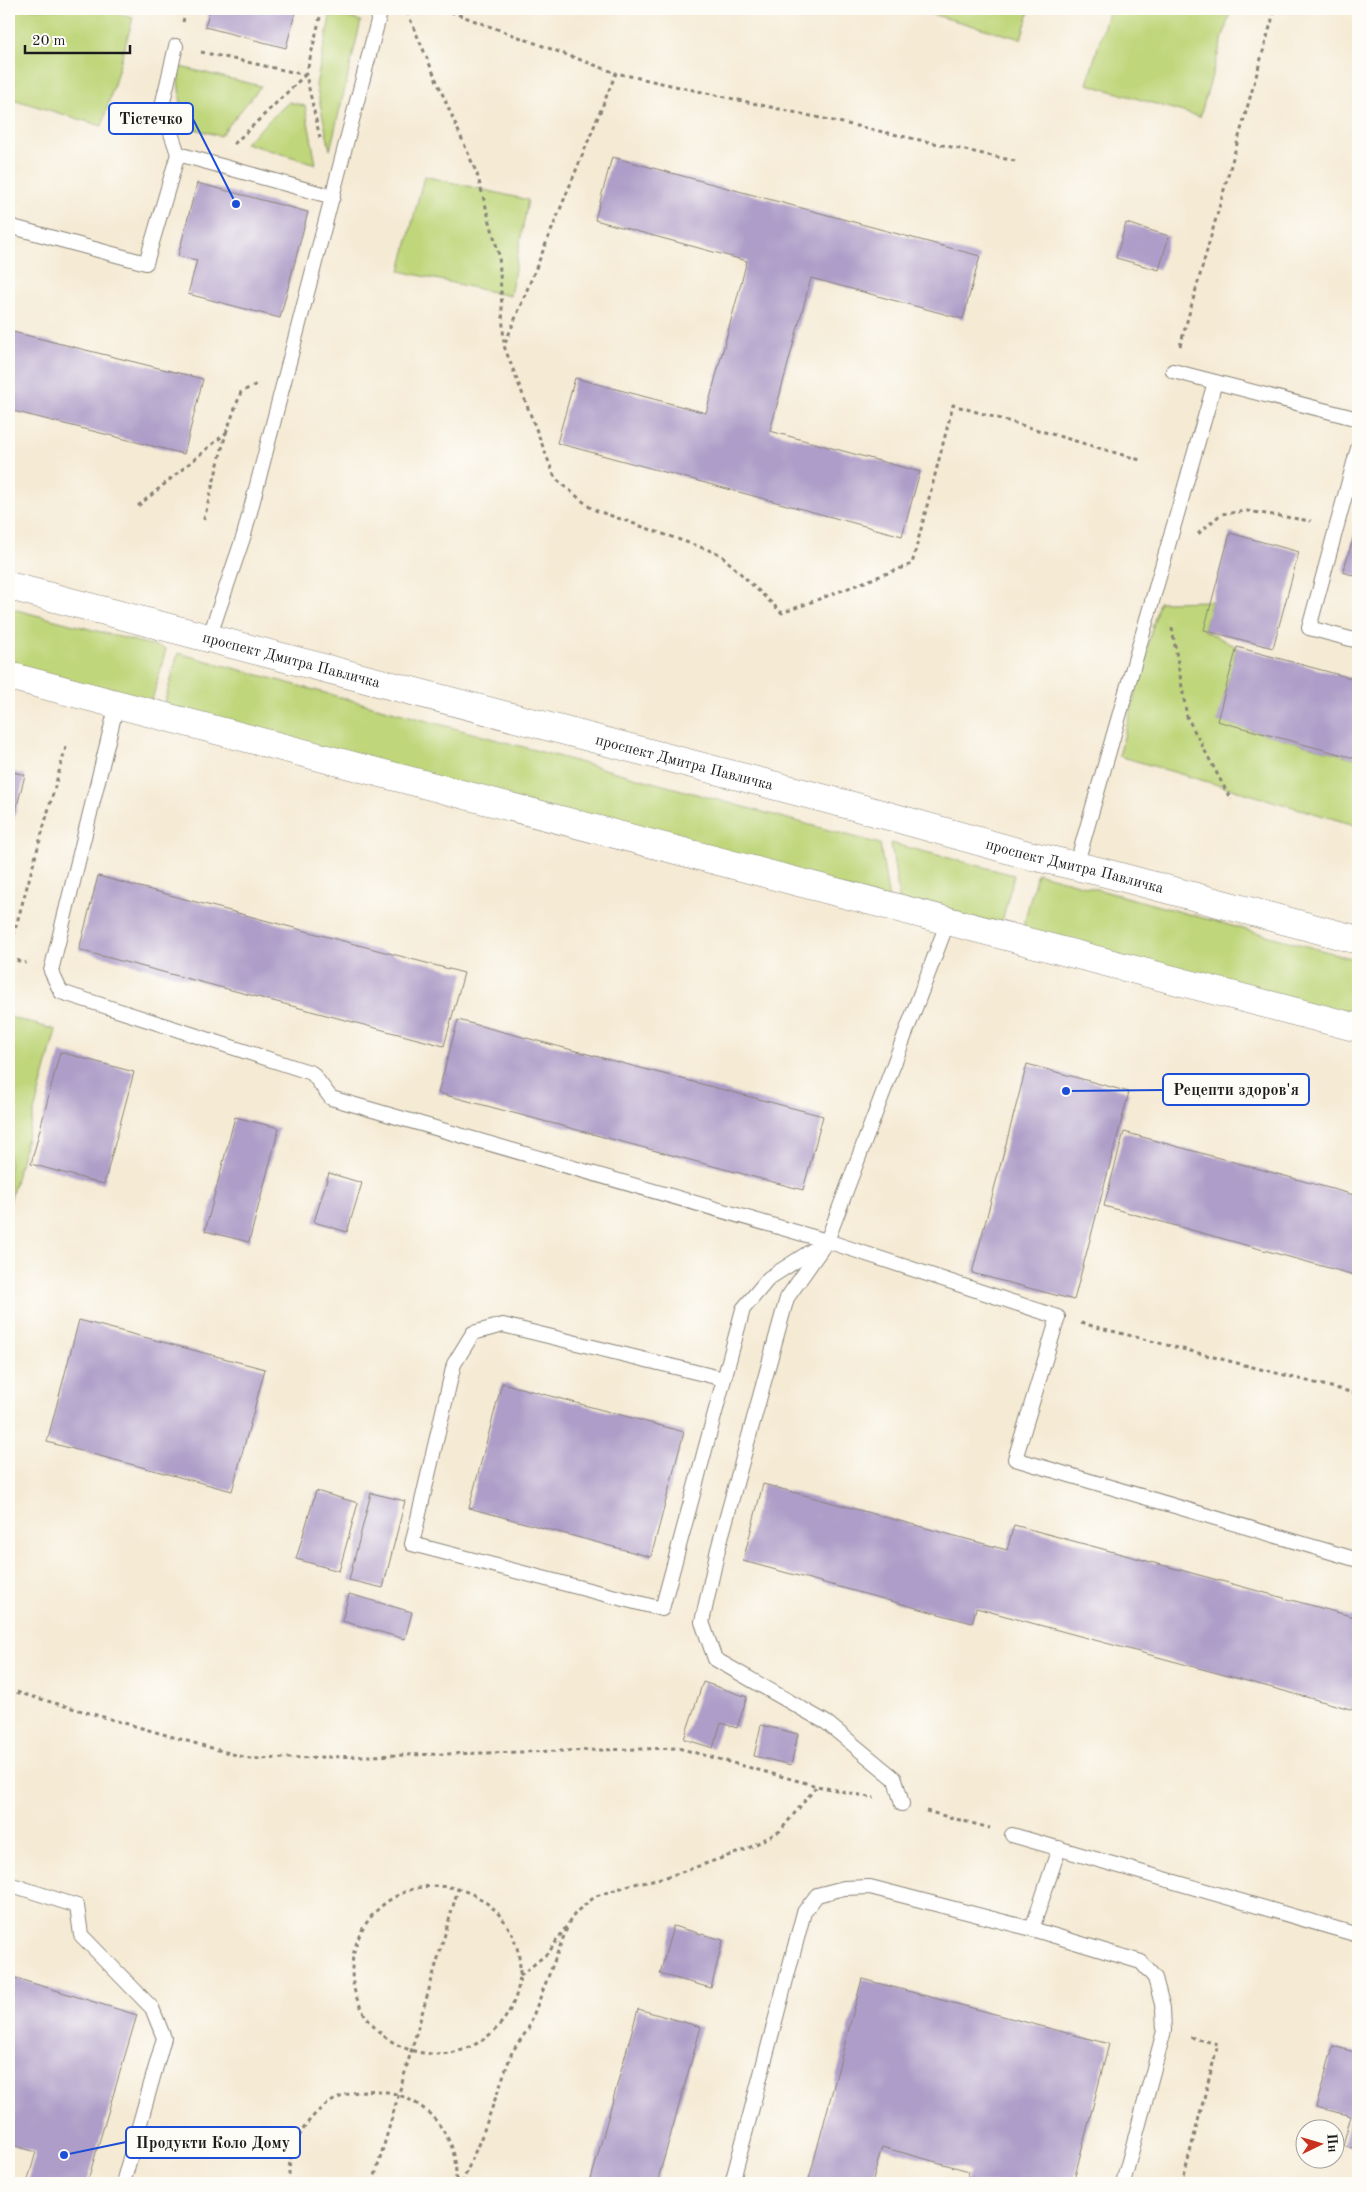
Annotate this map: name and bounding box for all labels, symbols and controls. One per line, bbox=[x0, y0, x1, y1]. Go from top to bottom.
scale bar bbox=[25, 22, 130, 54]
text: 20 m bbox=[32, 34, 66, 49]
callout: Тістечко bbox=[109, 103, 193, 134]
text: Тістечко bbox=[119, 112, 183, 128]
street label: проспект Дмитра Павличка bbox=[201, 631, 382, 692]
street label: проспект Дмитра Павличка bbox=[594, 733, 775, 794]
street label: проспект Дмитра Павличка bbox=[984, 838, 1166, 897]
callout: Рецепти здоров'я bbox=[1163, 1074, 1309, 1105]
text: Рецепти здоров'я bbox=[1173, 1083, 1299, 1099]
north arrow bbox=[1294, 2120, 1344, 2170]
callout: Продукти Коло Дому bbox=[126, 2127, 300, 2158]
text: Пн bbox=[1324, 2133, 1340, 2153]
text: Продукти Коло Дому bbox=[136, 2136, 290, 2152]

